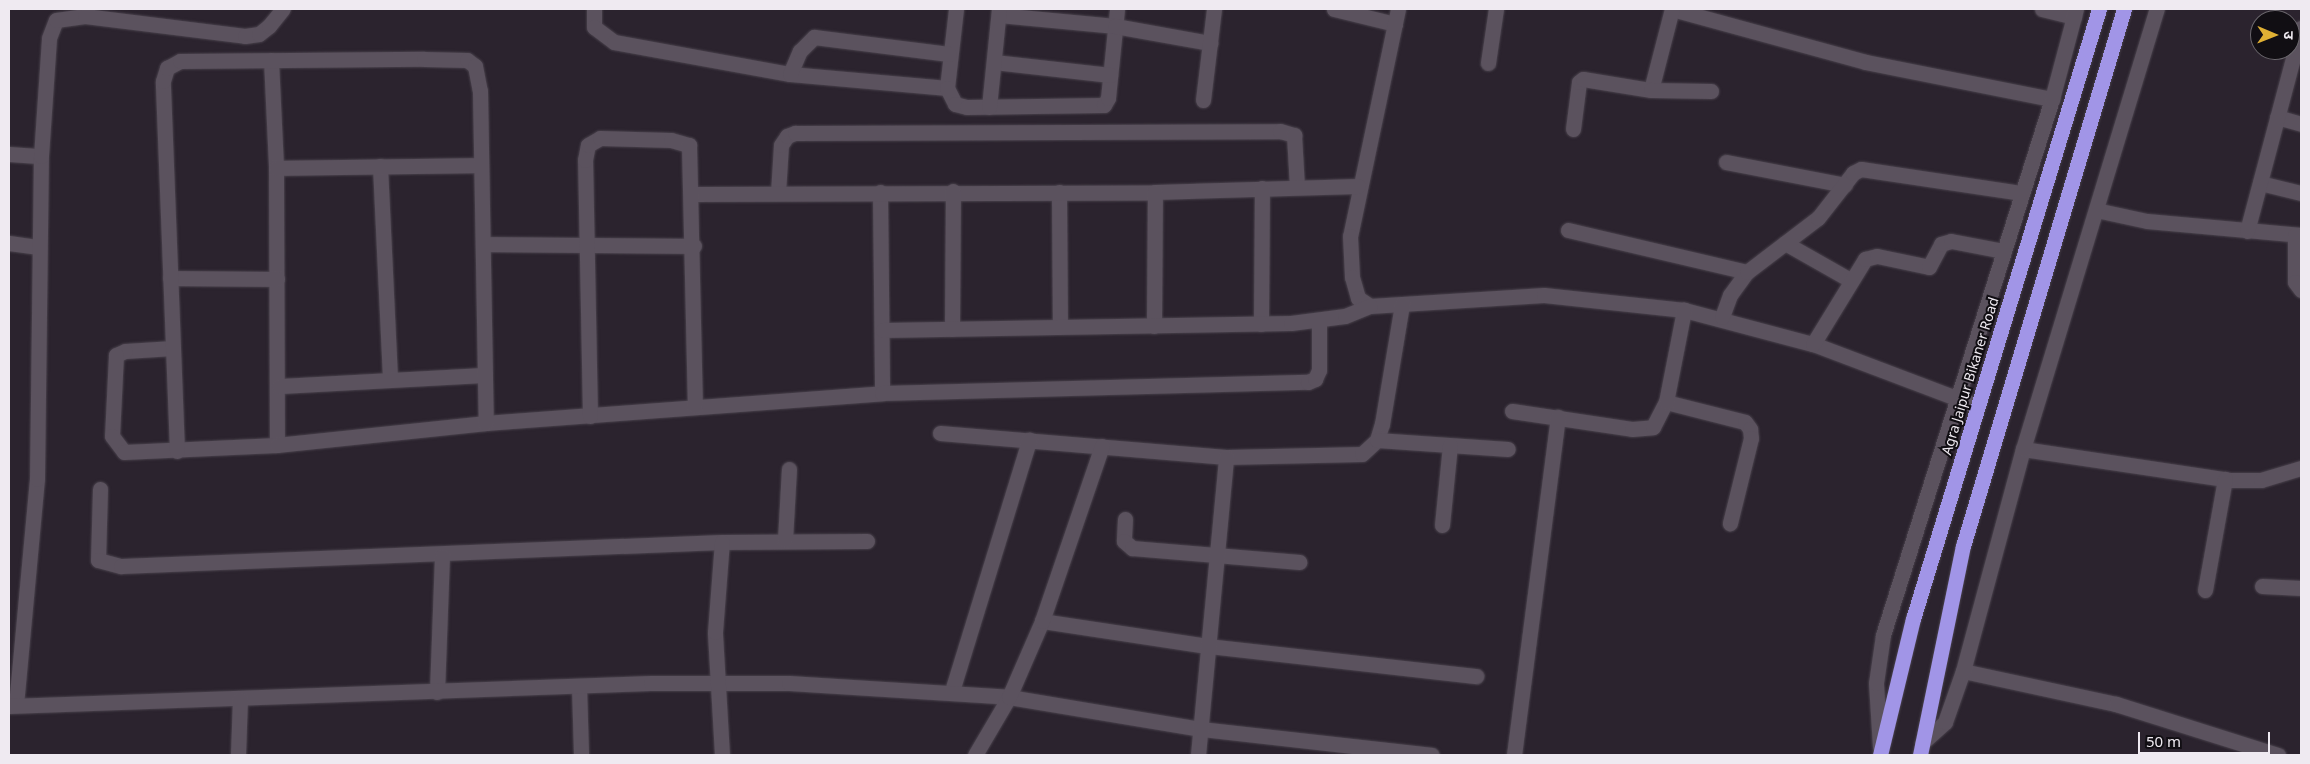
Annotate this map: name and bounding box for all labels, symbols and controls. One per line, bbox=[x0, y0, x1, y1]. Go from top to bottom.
north arrow bbox=[2250, 10, 2300, 60]
text: उ bbox=[2280, 31, 2299, 40]
street label: Agra Jaipur Bikaner Road bbox=[1938, 295, 2002, 457]
scale bar bbox=[2140, 722, 2272, 754]
text: 50 m bbox=[2146, 731, 2181, 751]

